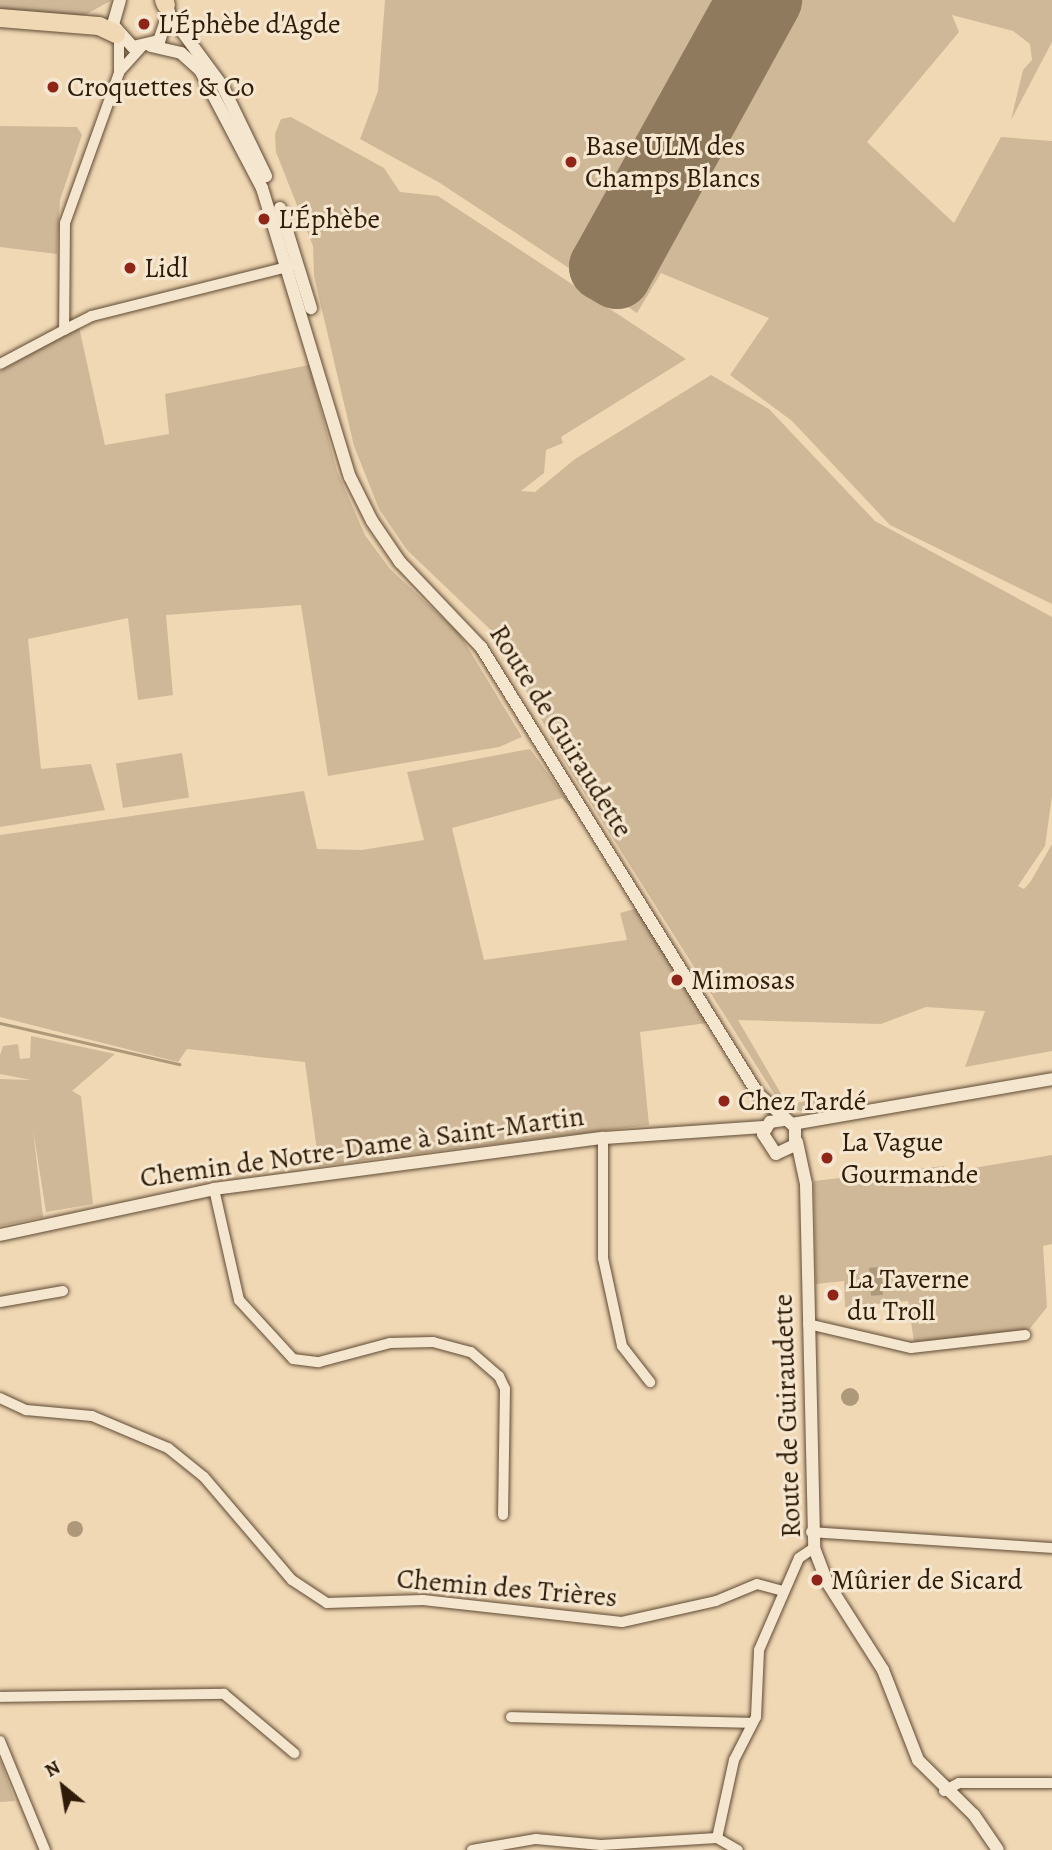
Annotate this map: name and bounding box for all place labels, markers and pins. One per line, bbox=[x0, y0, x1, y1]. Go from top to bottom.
place label: L'Éphèbe d'Agde bbox=[158, 7, 341, 41]
marker: L'Éphèbe d'Agde bbox=[136, 16, 152, 32]
place label: Croquettes & Co bbox=[67, 70, 254, 104]
marker: Croquettes & Co bbox=[45, 79, 61, 95]
place label: Base ULM des Champs Blancs bbox=[585, 129, 760, 195]
marker: Base ULM des Champs Blancs bbox=[563, 154, 579, 170]
place label: L'Éphèbe bbox=[278, 202, 380, 236]
marker: L'Éphèbe bbox=[256, 211, 272, 227]
place label: Lidl bbox=[144, 251, 188, 285]
marker: Lidl bbox=[122, 260, 138, 276]
place label: Mimosas bbox=[691, 963, 795, 997]
marker: Mimosas bbox=[669, 972, 685, 988]
place label: Chez Tardé bbox=[738, 1084, 866, 1118]
marker: Chez Tardé bbox=[716, 1093, 732, 1109]
place label: La Vague Gourmande bbox=[841, 1125, 978, 1191]
marker: La Vague Gourmande bbox=[819, 1150, 835, 1166]
place label: La Taverne du Troll bbox=[847, 1262, 969, 1328]
marker: La Taverne du Troll bbox=[825, 1287, 841, 1303]
place label: Mûrier de Sicard bbox=[831, 1563, 1022, 1597]
marker: Mûrier de Sicard bbox=[809, 1572, 825, 1588]

